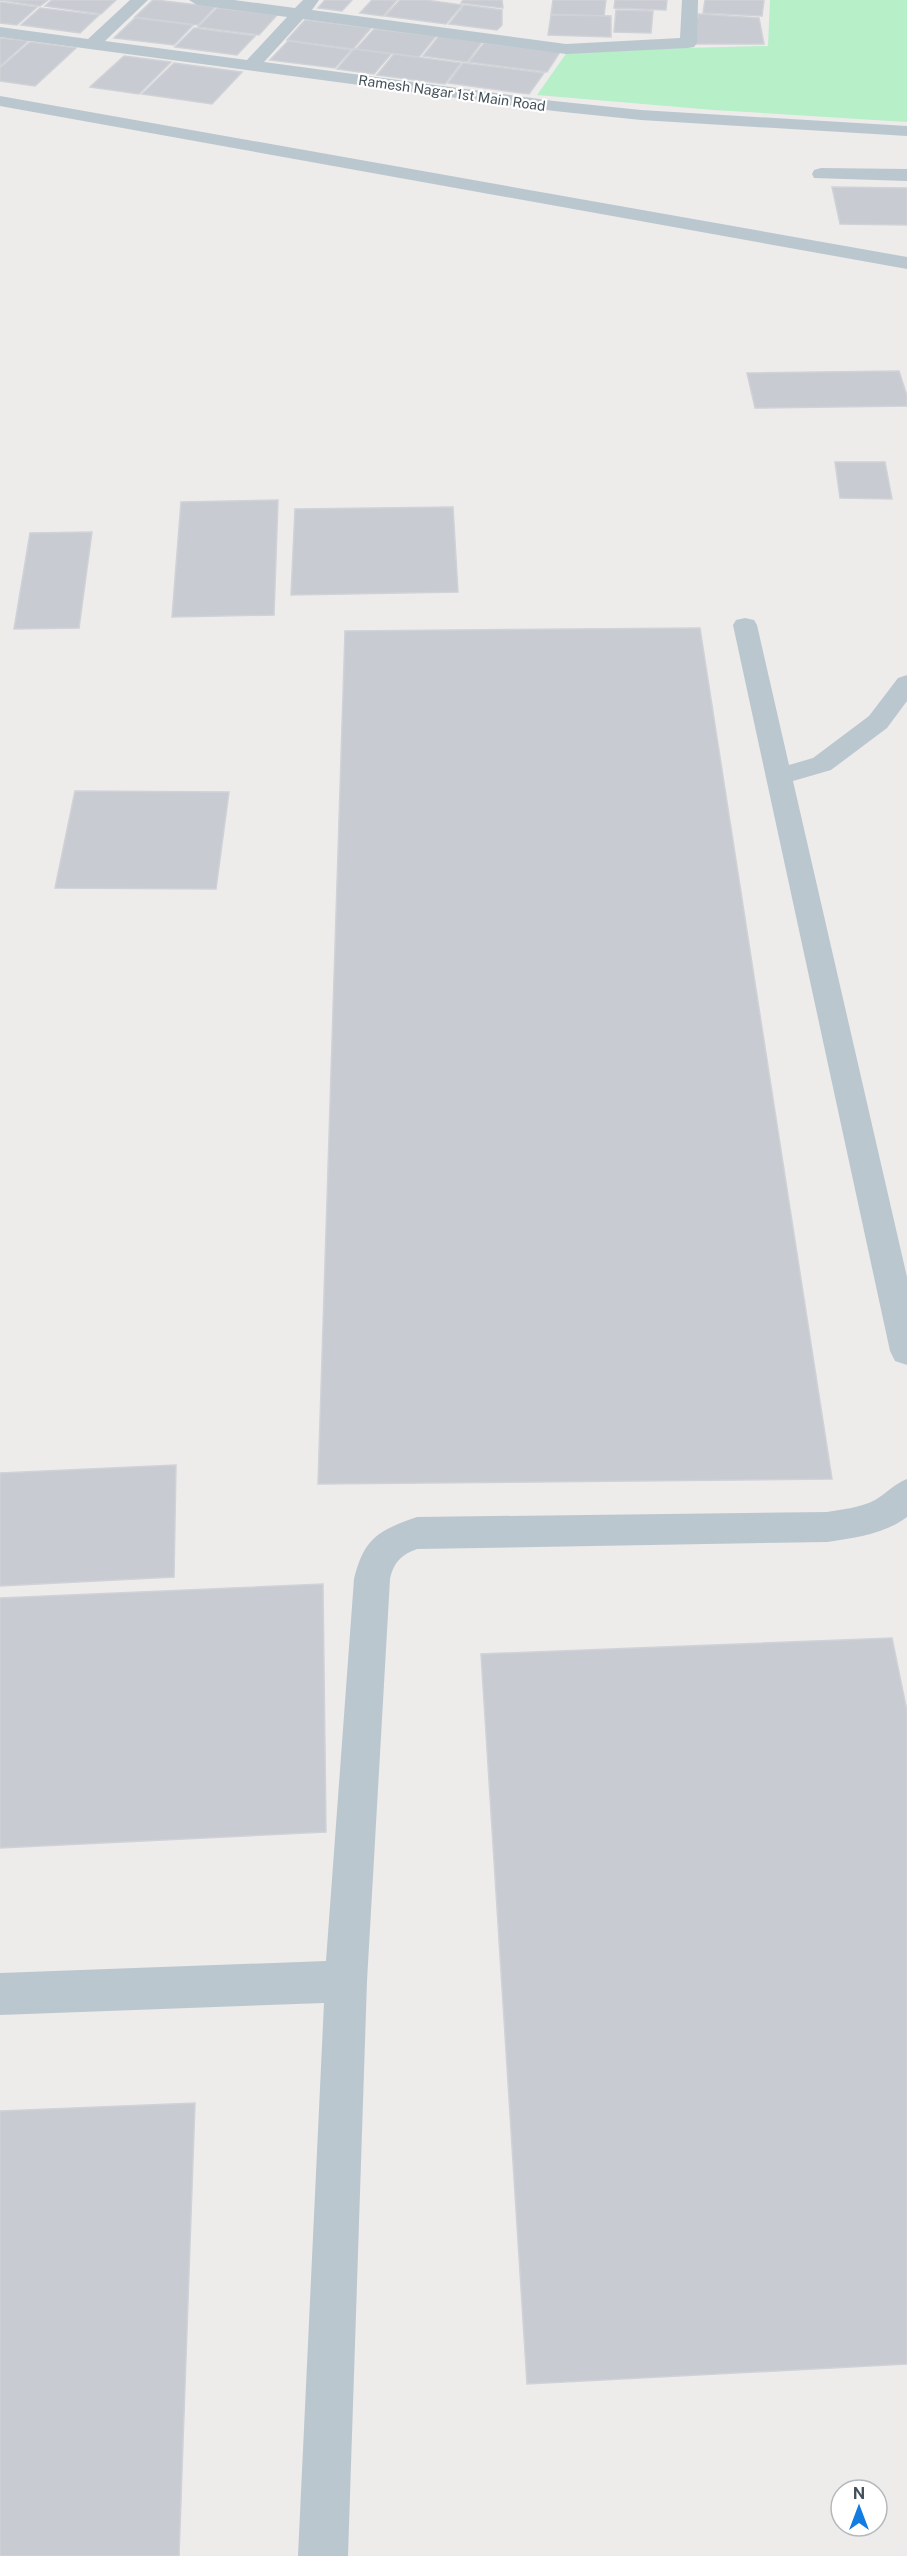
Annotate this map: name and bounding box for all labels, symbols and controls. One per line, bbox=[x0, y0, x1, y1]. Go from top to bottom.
street label: Ramesh Nagar 1st Main Road bbox=[357, 72, 547, 114]
north arrow bbox=[829, 2478, 889, 2538]
text: N bbox=[853, 2484, 865, 2503]

